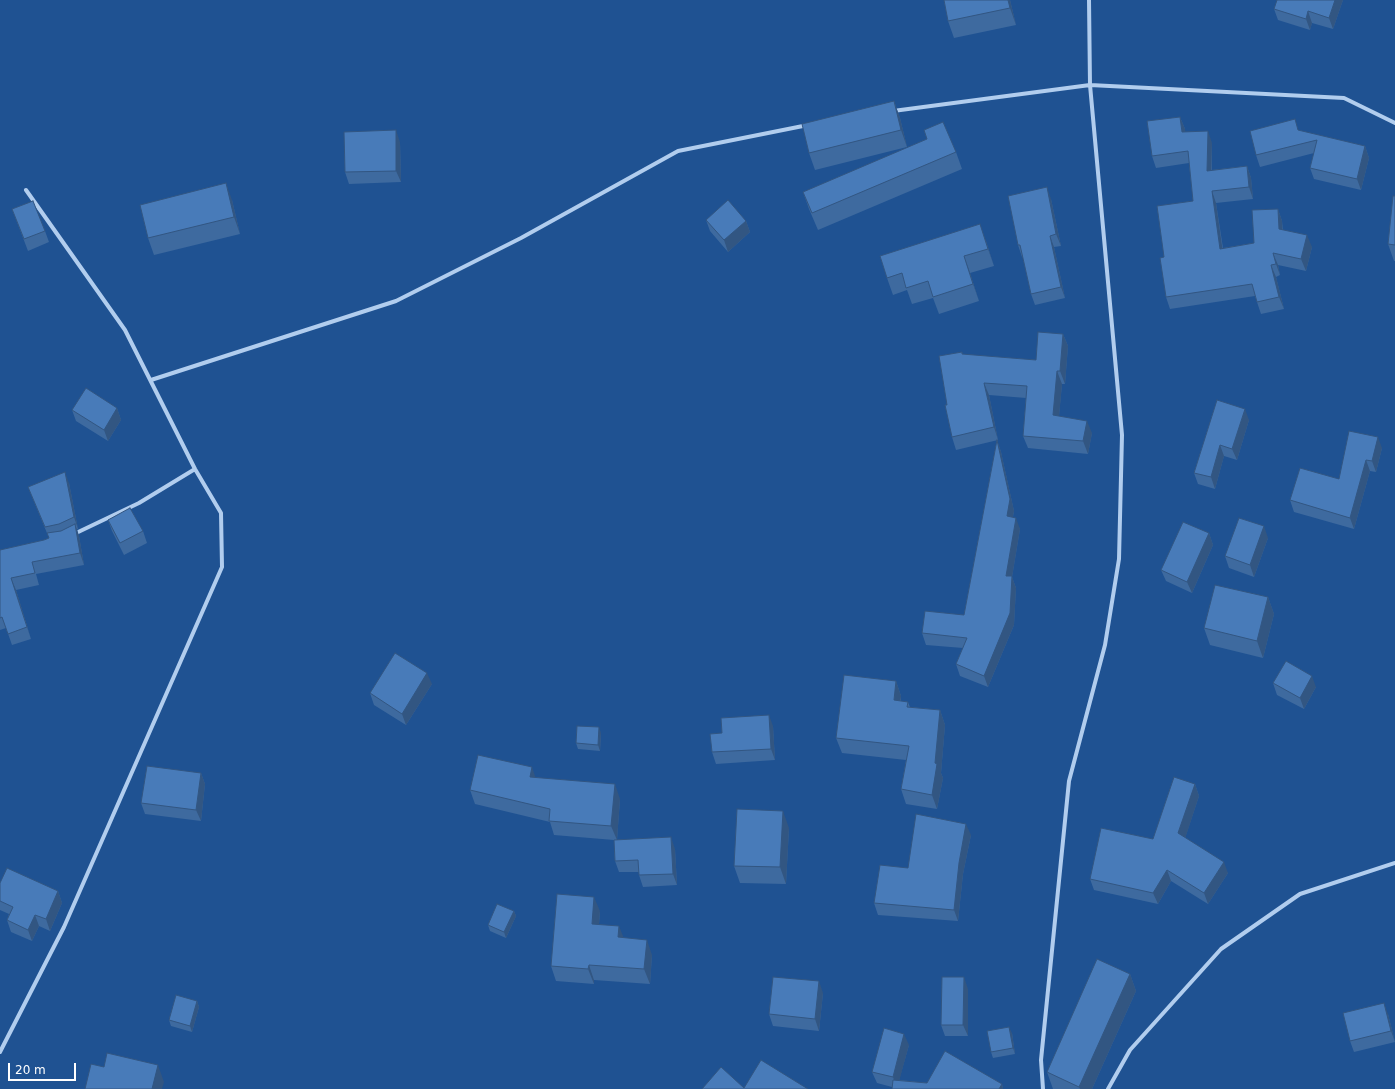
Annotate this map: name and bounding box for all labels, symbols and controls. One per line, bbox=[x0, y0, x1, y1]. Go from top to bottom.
scale bar bbox=[10, 1055, 78, 1081]
text: 20 m bbox=[15, 1063, 46, 1077]

